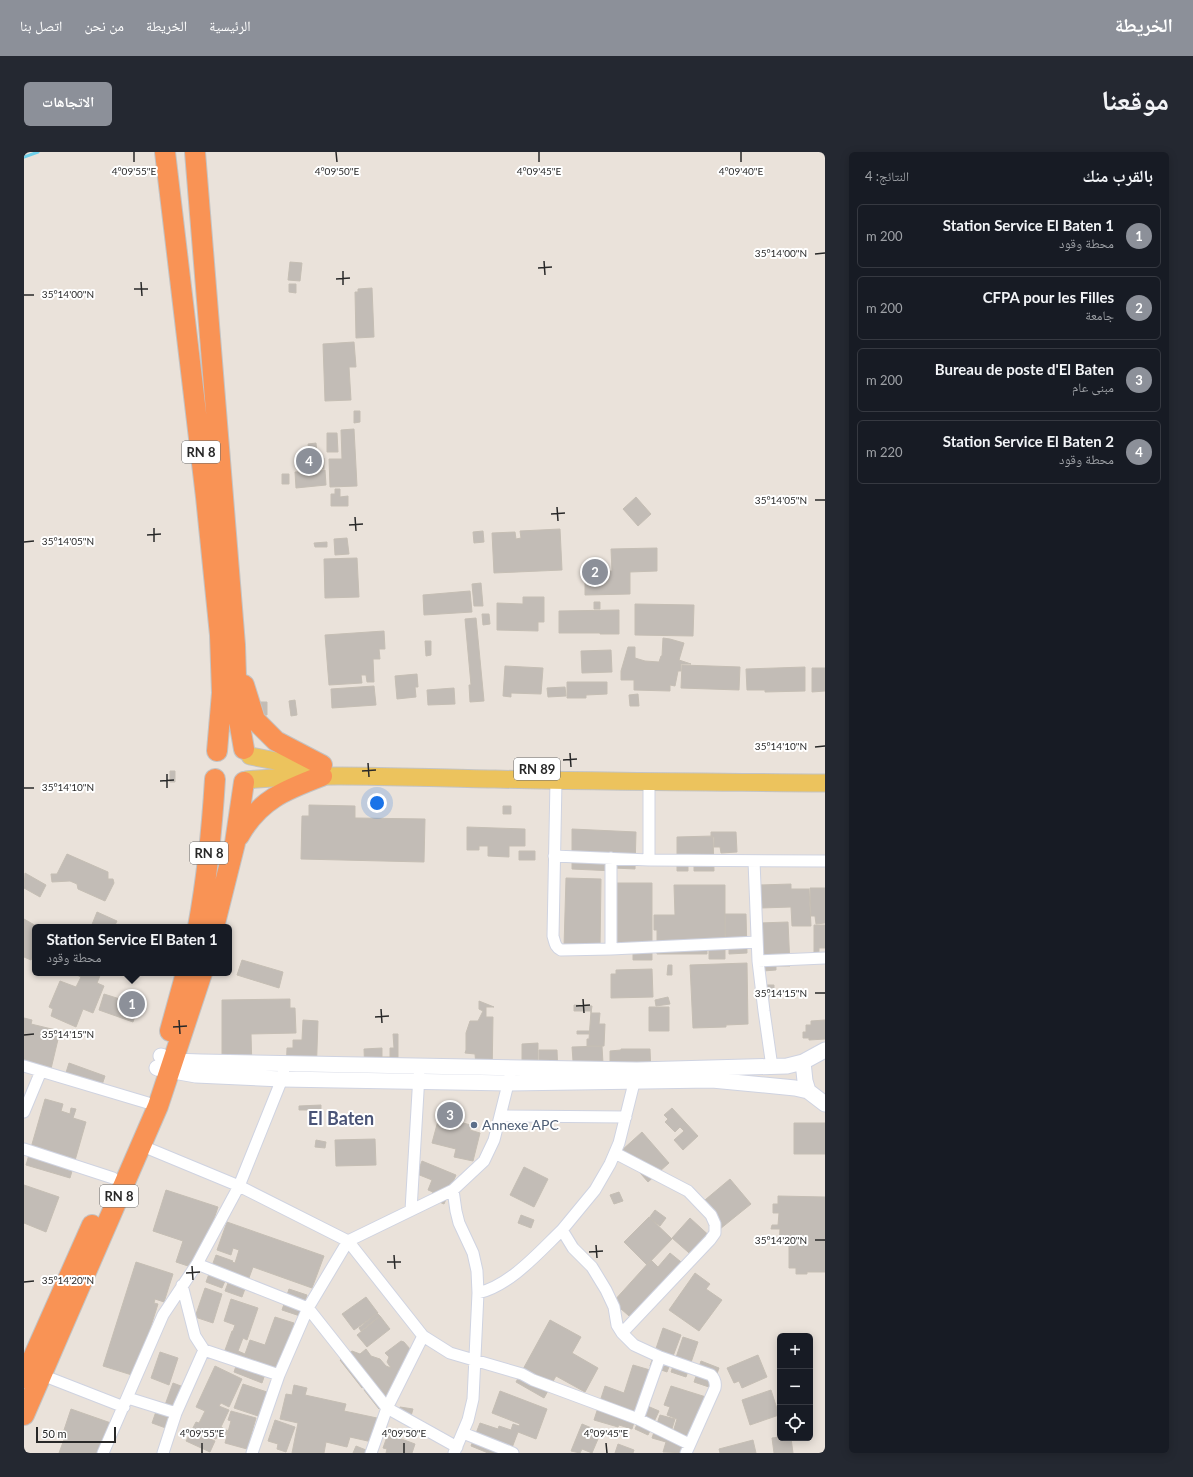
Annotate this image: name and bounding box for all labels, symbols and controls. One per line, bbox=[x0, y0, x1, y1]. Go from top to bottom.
text: الخريطة bbox=[1115, 13, 1173, 36]
text: اتصل بنا bbox=[20, 17, 62, 34]
text: من نحن bbox=[84, 17, 124, 34]
text: الخريطة bbox=[146, 17, 187, 34]
text: الرئيسية bbox=[209, 17, 251, 34]
button: الاتجاهات bbox=[24, 82, 112, 126]
text: موقعنا bbox=[1101, 82, 1169, 116]
text: 4°09'55"E bbox=[112, 165, 157, 177]
text: 4°09'50"E bbox=[315, 165, 360, 177]
text: 4°09'45"E bbox=[517, 165, 562, 177]
text: 4°09'40"E bbox=[719, 165, 764, 177]
text: بالقرب منك bbox=[1083, 165, 1153, 186]
text: النتائج: 4 bbox=[865, 168, 909, 184]
text: Station Service El Baten 1 bbox=[943, 216, 1114, 234]
text: 200 m bbox=[866, 228, 903, 244]
text: 1 bbox=[1135, 228, 1143, 244]
text: محطة وقود bbox=[1059, 235, 1114, 251]
text: 35°14'00"N bbox=[755, 247, 807, 259]
text: 35°14'00"N bbox=[42, 288, 94, 300]
text: CFPA pour les Filles bbox=[983, 288, 1114, 306]
text: 200 m bbox=[866, 300, 903, 316]
text: 2 bbox=[1135, 300, 1143, 316]
text: جامعة bbox=[1085, 307, 1114, 323]
text: Bureau de poste d'El Baten bbox=[935, 360, 1114, 378]
text: 200 m bbox=[866, 372, 903, 388]
text: 3 bbox=[1135, 372, 1143, 388]
text: مبنى عام bbox=[1072, 379, 1114, 395]
text: Station Service El Baten 2 bbox=[943, 432, 1114, 450]
road number: RN 8 bbox=[182, 441, 220, 463]
text: 220 m bbox=[866, 444, 903, 460]
text: 4 bbox=[1135, 444, 1143, 460]
pin: 4 bbox=[296, 446, 322, 476]
text: محطة وقود bbox=[1059, 451, 1114, 467]
text: 35°14'05"N bbox=[755, 494, 807, 506]
text: 35°14'05"N bbox=[42, 535, 94, 547]
pin: 2 bbox=[582, 557, 608, 587]
text: 35°14'10"N bbox=[755, 740, 807, 752]
road number: RN 89 bbox=[514, 758, 560, 780]
text: 35°14'10"N bbox=[42, 781, 94, 793]
your location bbox=[367, 793, 387, 813]
road number: RN 8 bbox=[190, 842, 228, 864]
popup bbox=[32, 924, 232, 976]
text: Station Service El Baten 1 bbox=[46, 930, 218, 948]
text: محطة وقود bbox=[46, 949, 101, 965]
text: 35°14'15"N bbox=[755, 987, 807, 999]
pin: 1 bbox=[119, 989, 145, 1019]
text: 35°14'15"N bbox=[42, 1028, 94, 1040]
pin: 3 bbox=[437, 1100, 463, 1130]
district label: El Baten bbox=[308, 1107, 374, 1129]
place label: Annexe APC bbox=[482, 1116, 559, 1133]
marker: Annexe APC bbox=[469, 1120, 479, 1130]
road number: RN 8 bbox=[100, 1185, 138, 1207]
text: 35°14'20"N bbox=[755, 1234, 807, 1246]
text: 35°14'20"N bbox=[42, 1274, 94, 1286]
map controls bbox=[777, 1333, 813, 1441]
button: + bbox=[777, 1333, 813, 1369]
button: − bbox=[777, 1369, 813, 1405]
button: locate bbox=[777, 1405, 813, 1441]
scale bar bbox=[36, 1425, 116, 1444]
text: 50 m bbox=[42, 1427, 67, 1440]
text: 4°09'55"E bbox=[180, 1427, 225, 1439]
text: 4°09'50"E bbox=[382, 1427, 427, 1439]
text: 4°09'45"E bbox=[584, 1427, 629, 1439]

